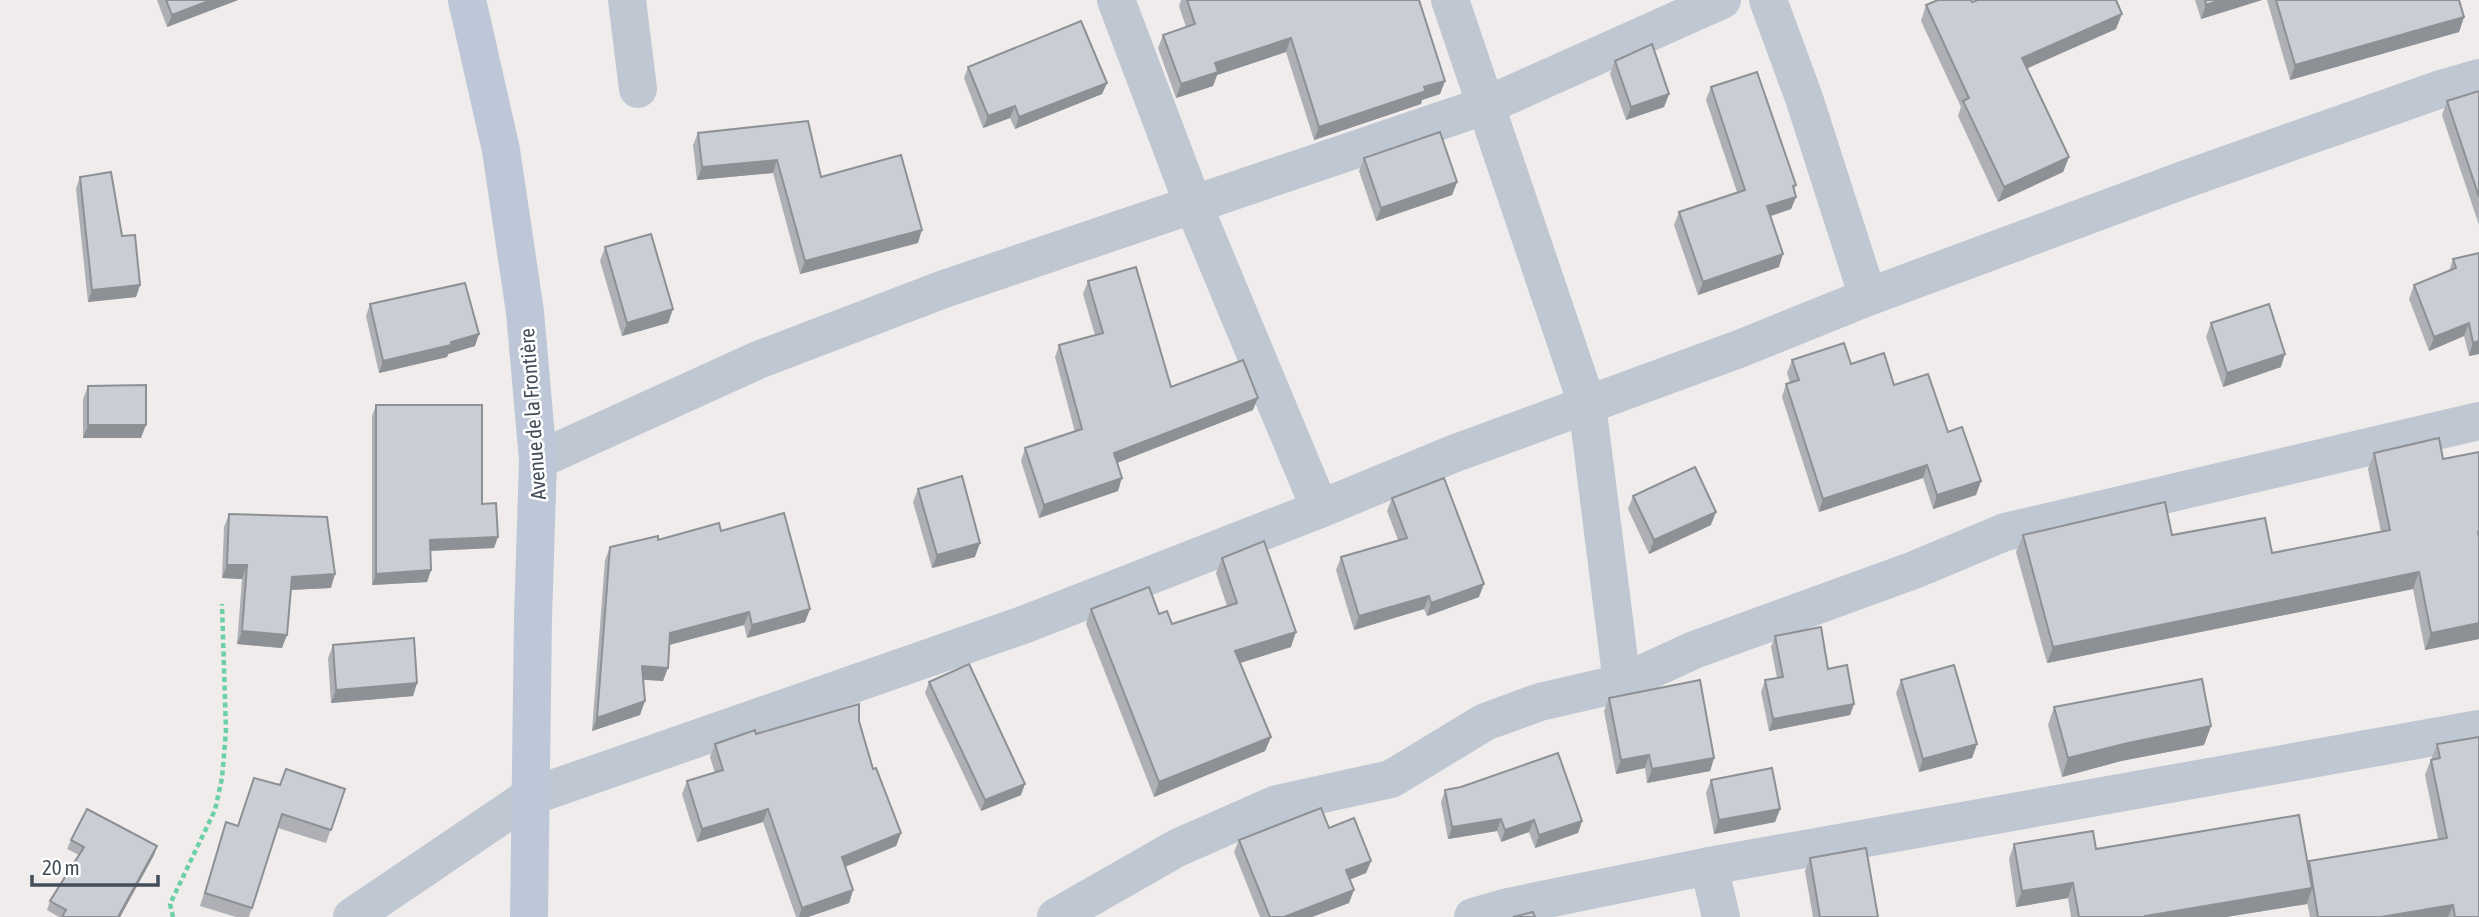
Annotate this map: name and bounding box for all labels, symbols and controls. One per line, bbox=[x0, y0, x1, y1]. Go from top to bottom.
street label: Avenue de la Frontière bbox=[514, 327, 550, 501]
scale bar bbox=[32, 844, 158, 888]
text: 20 m bbox=[42, 855, 80, 879]

